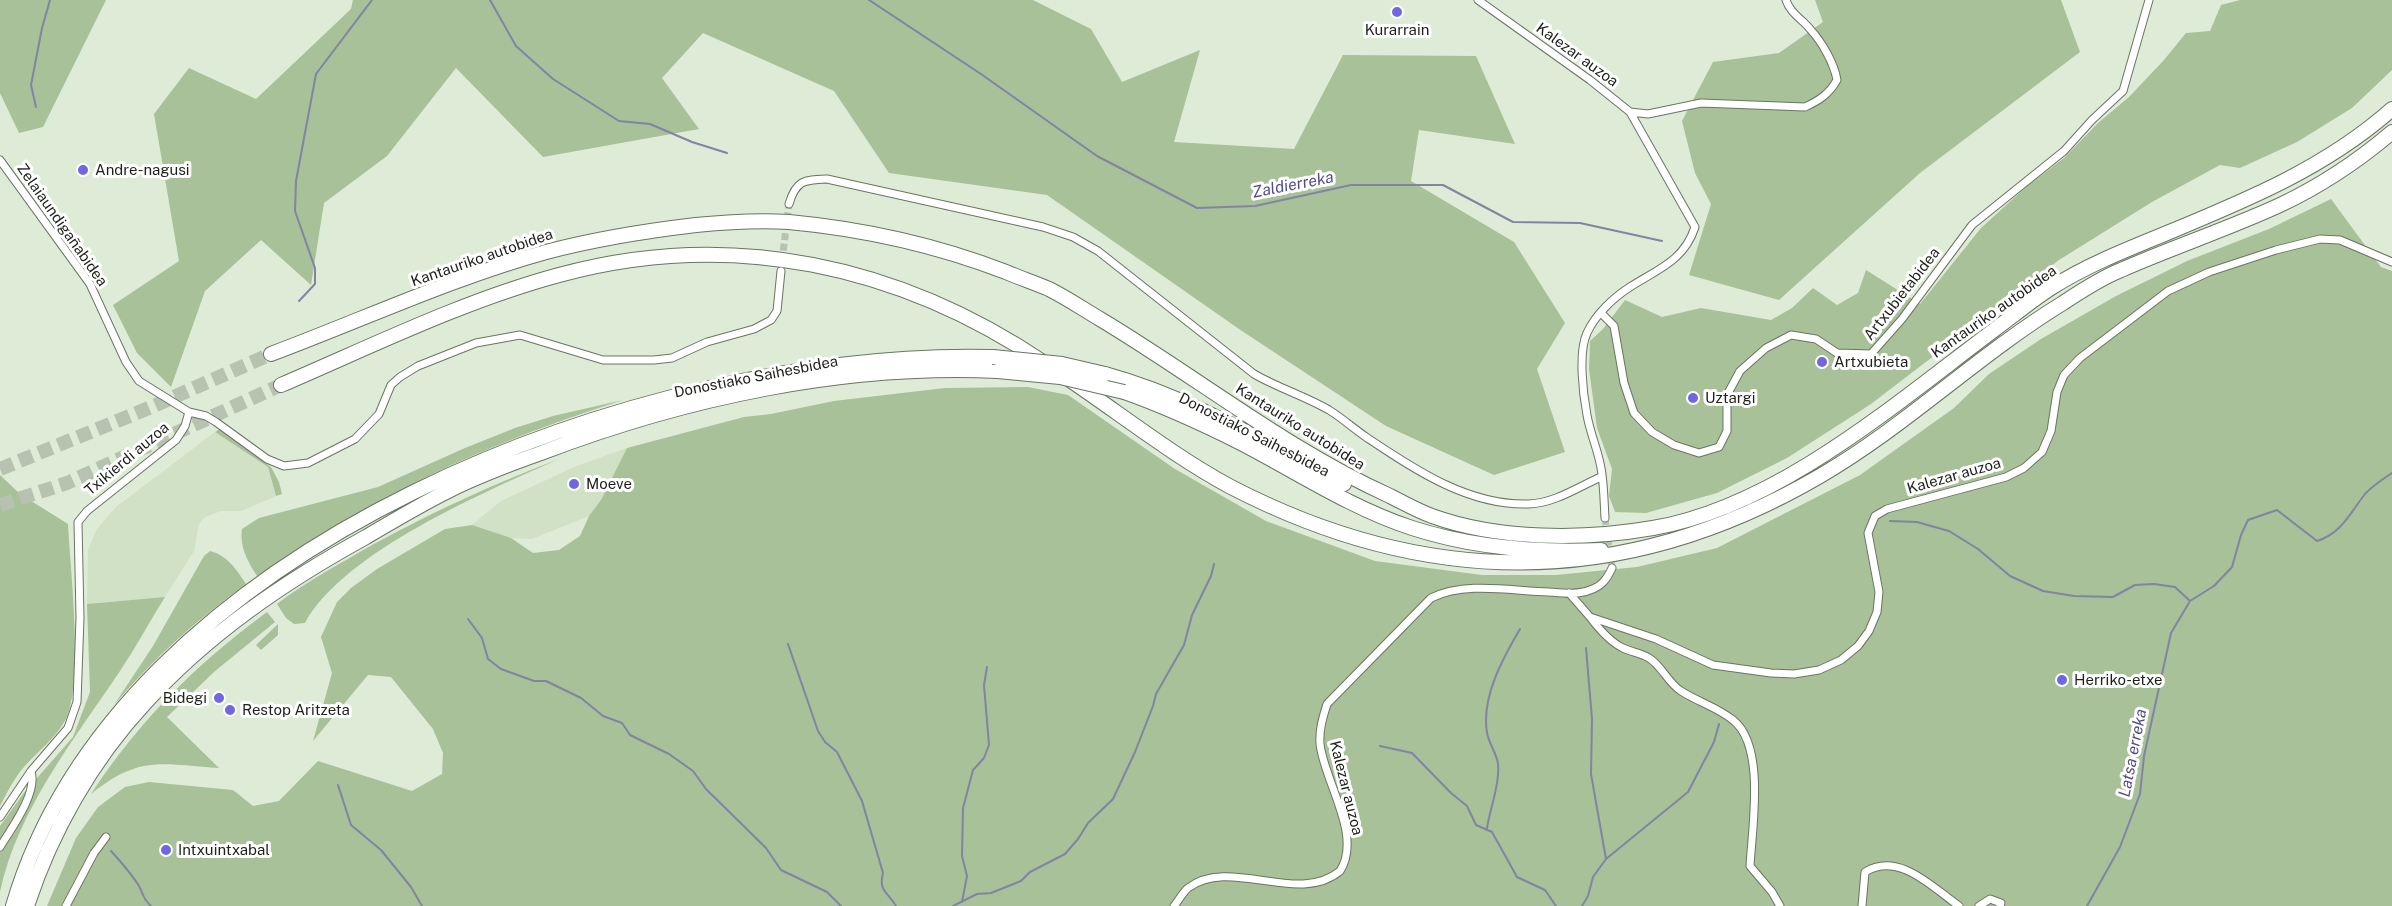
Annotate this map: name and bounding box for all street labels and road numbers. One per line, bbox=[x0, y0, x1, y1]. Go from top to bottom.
street label: Kalezar auzoa bbox=[1533, 19, 1621, 91]
street label: Zelaiaundigañabidea bbox=[13, 160, 111, 290]
street label: Kantauriko autobidea bbox=[409, 225, 555, 291]
street label: Artxubietabidea bbox=[1860, 244, 1944, 344]
street label: Kantauriko autobidea bbox=[1928, 262, 2060, 362]
street label: Donostiako Saihesbidea bbox=[673, 352, 839, 402]
street label: Kantauriko autobidea bbox=[1232, 380, 1368, 474]
street label: Donostiako Saihesbidea bbox=[1176, 389, 1332, 481]
street label: Txikierdi auzoa bbox=[81, 419, 173, 499]
street label: Kalezar auzoa bbox=[1905, 454, 2003, 498]
street label: Kalezar auzoa bbox=[1326, 739, 1366, 837]

